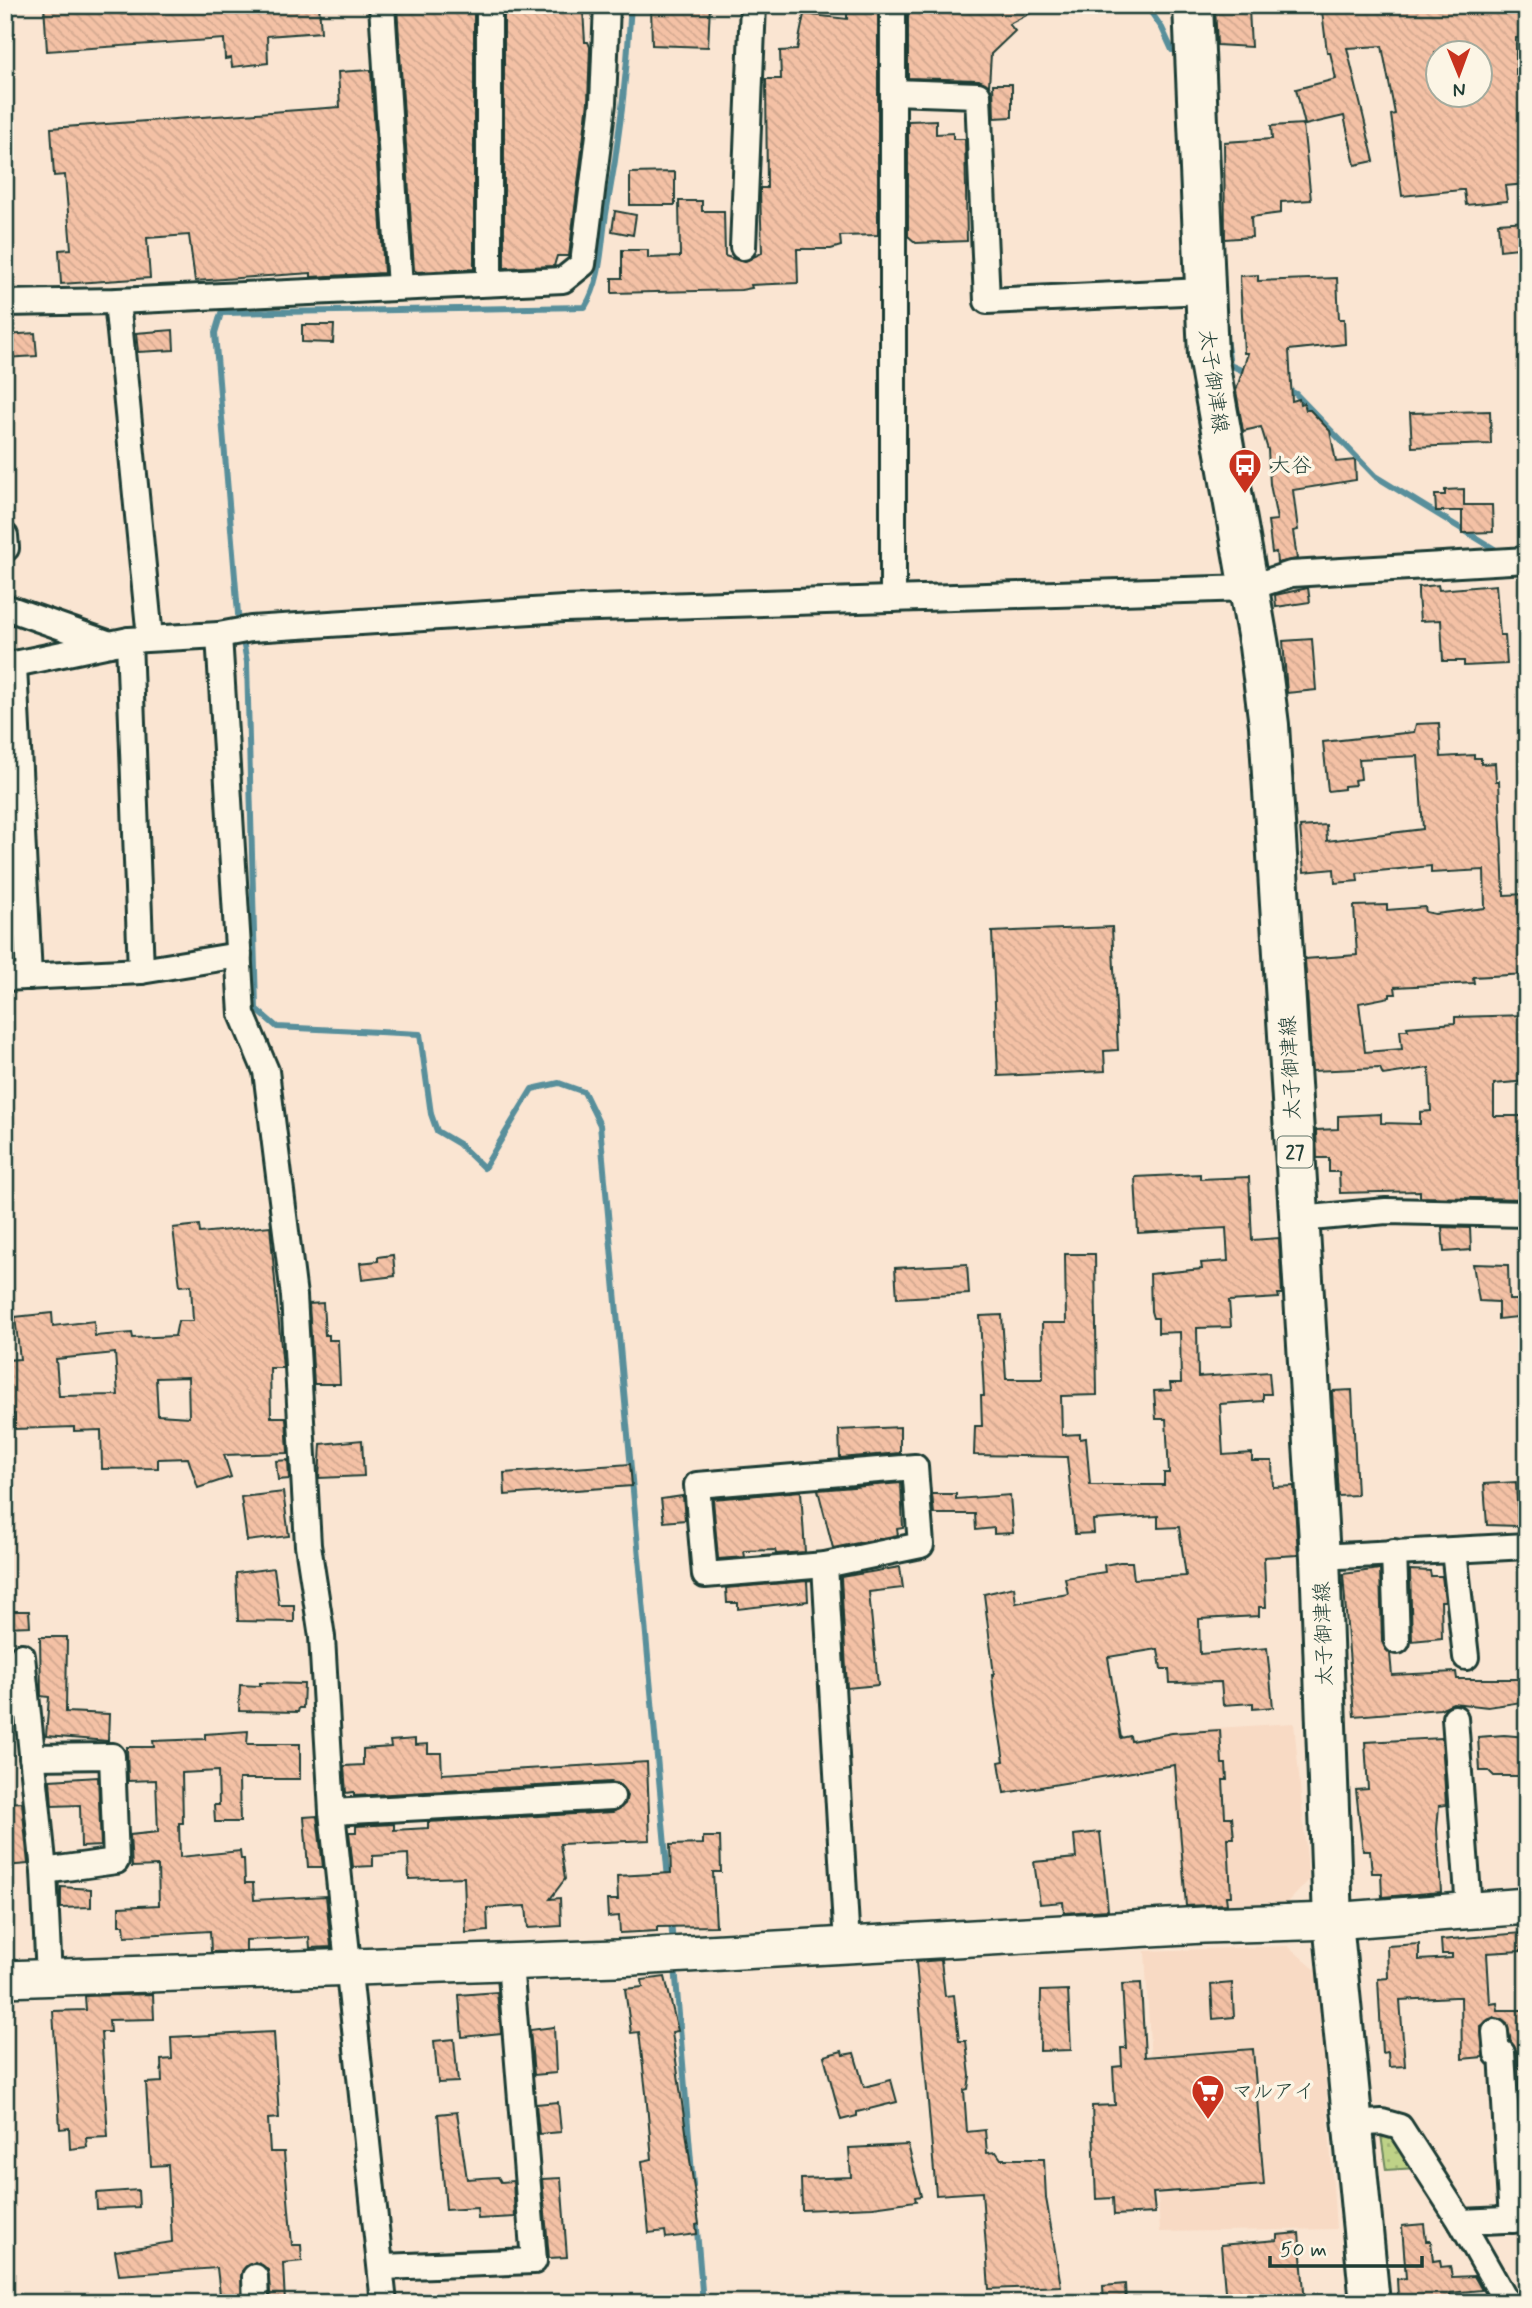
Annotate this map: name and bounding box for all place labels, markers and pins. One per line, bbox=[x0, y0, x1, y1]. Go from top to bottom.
bus stop icon: 大谷 bbox=[1226, 446, 1264, 495]
place label: 大谷 bbox=[1270, 452, 1312, 480]
supermarket icon: マルアイ bbox=[1189, 2072, 1227, 2121]
place label: マルアイ bbox=[1232, 2078, 1314, 2106]

